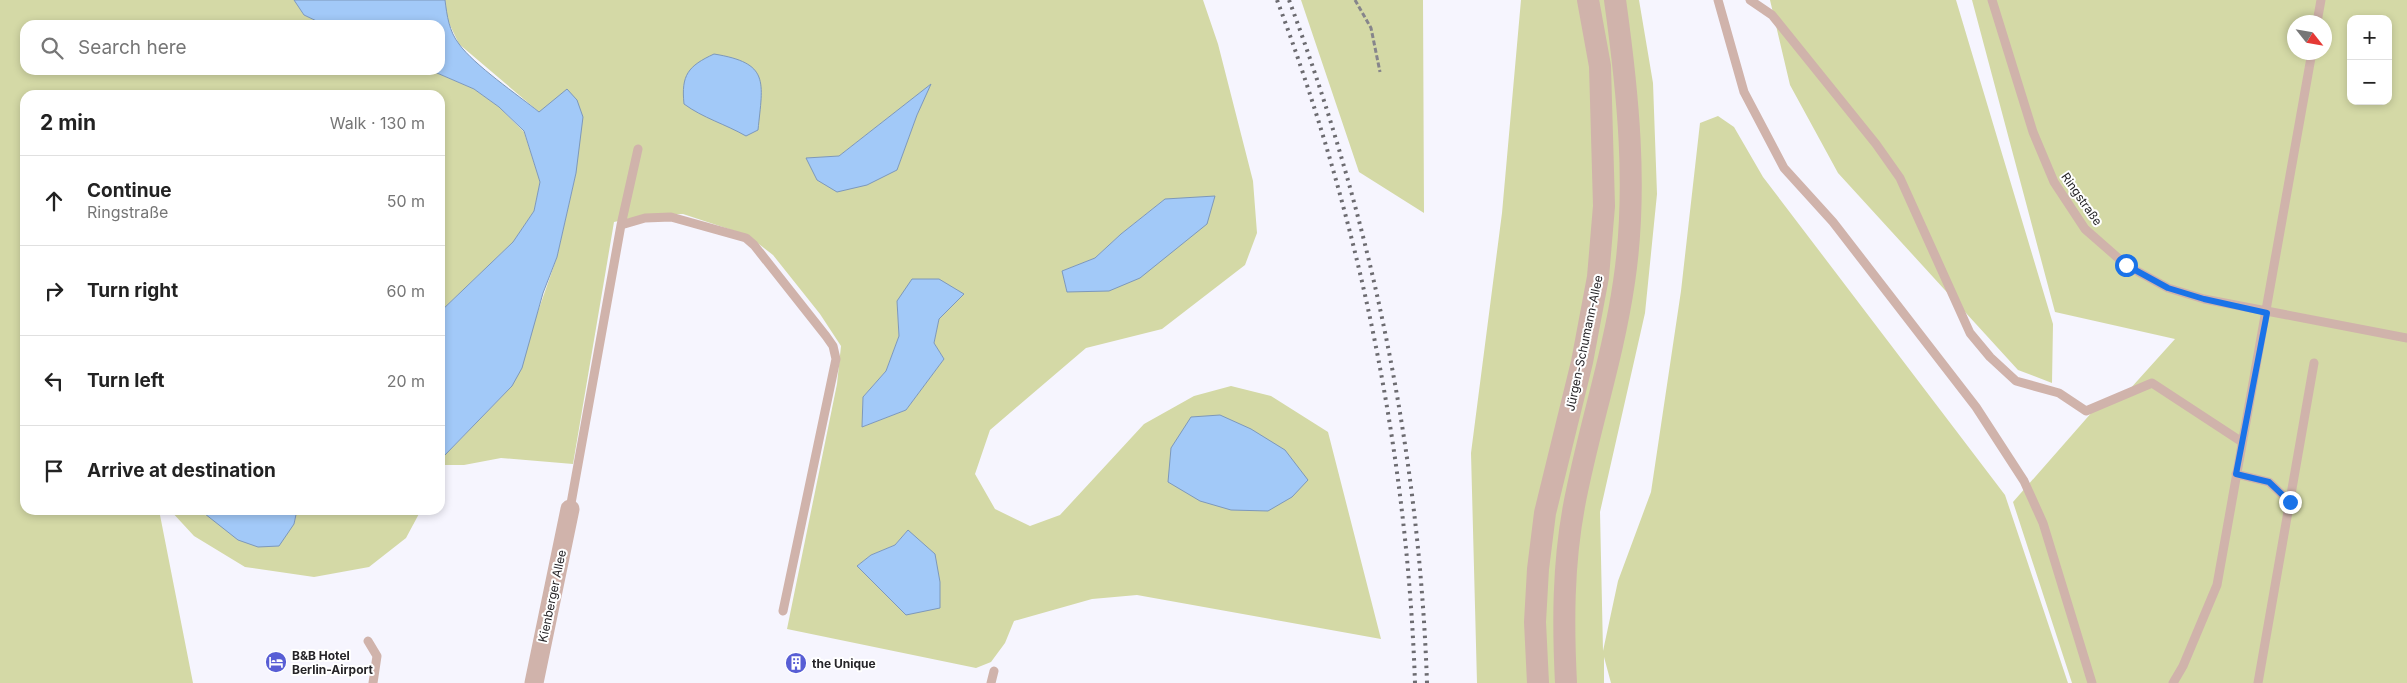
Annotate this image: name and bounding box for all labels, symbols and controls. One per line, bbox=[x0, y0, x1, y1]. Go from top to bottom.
north arrow bbox=[2287, 15, 2332, 60]
map controls bbox=[2347, 15, 2392, 105]
button: + bbox=[2347, 15, 2392, 60]
search box bbox=[20, 20, 445, 75]
icon: search bbox=[38, 34, 66, 62]
text: Search here bbox=[78, 36, 187, 59]
button: − bbox=[2347, 60, 2392, 105]
text: 2 min bbox=[40, 110, 96, 135]
text: Walk · 130 m bbox=[330, 113, 425, 133]
street label: Ringstraße bbox=[2058, 170, 2106, 228]
text: Continue bbox=[87, 179, 172, 202]
icon: ahead bbox=[40, 187, 68, 215]
text: 50 m bbox=[387, 191, 425, 211]
text: Ringstraße bbox=[87, 202, 168, 222]
route start bbox=[2115, 254, 2138, 277]
street label: Jürgen-Schumann-Allee bbox=[1562, 274, 1606, 412]
icon: right bbox=[40, 277, 68, 305]
text: Turn right bbox=[87, 279, 178, 302]
text: 60 m bbox=[386, 281, 425, 301]
icon: left bbox=[40, 367, 68, 395]
text: Turn left bbox=[87, 369, 165, 392]
text: 20 m bbox=[387, 371, 425, 391]
icon: arrive bbox=[40, 457, 68, 485]
text: Arrive at destination bbox=[87, 459, 276, 482]
route end bbox=[2279, 491, 2302, 514]
street label: Kienberger Allee bbox=[535, 548, 569, 644]
place label: B&B Hotel Berlin-Airport bbox=[292, 648, 374, 677]
hotel icon: B&B Hotel Berlin-Airport bbox=[264, 650, 288, 674]
building icon: the Unique bbox=[784, 651, 808, 675]
place label: the Unique bbox=[812, 656, 876, 671]

